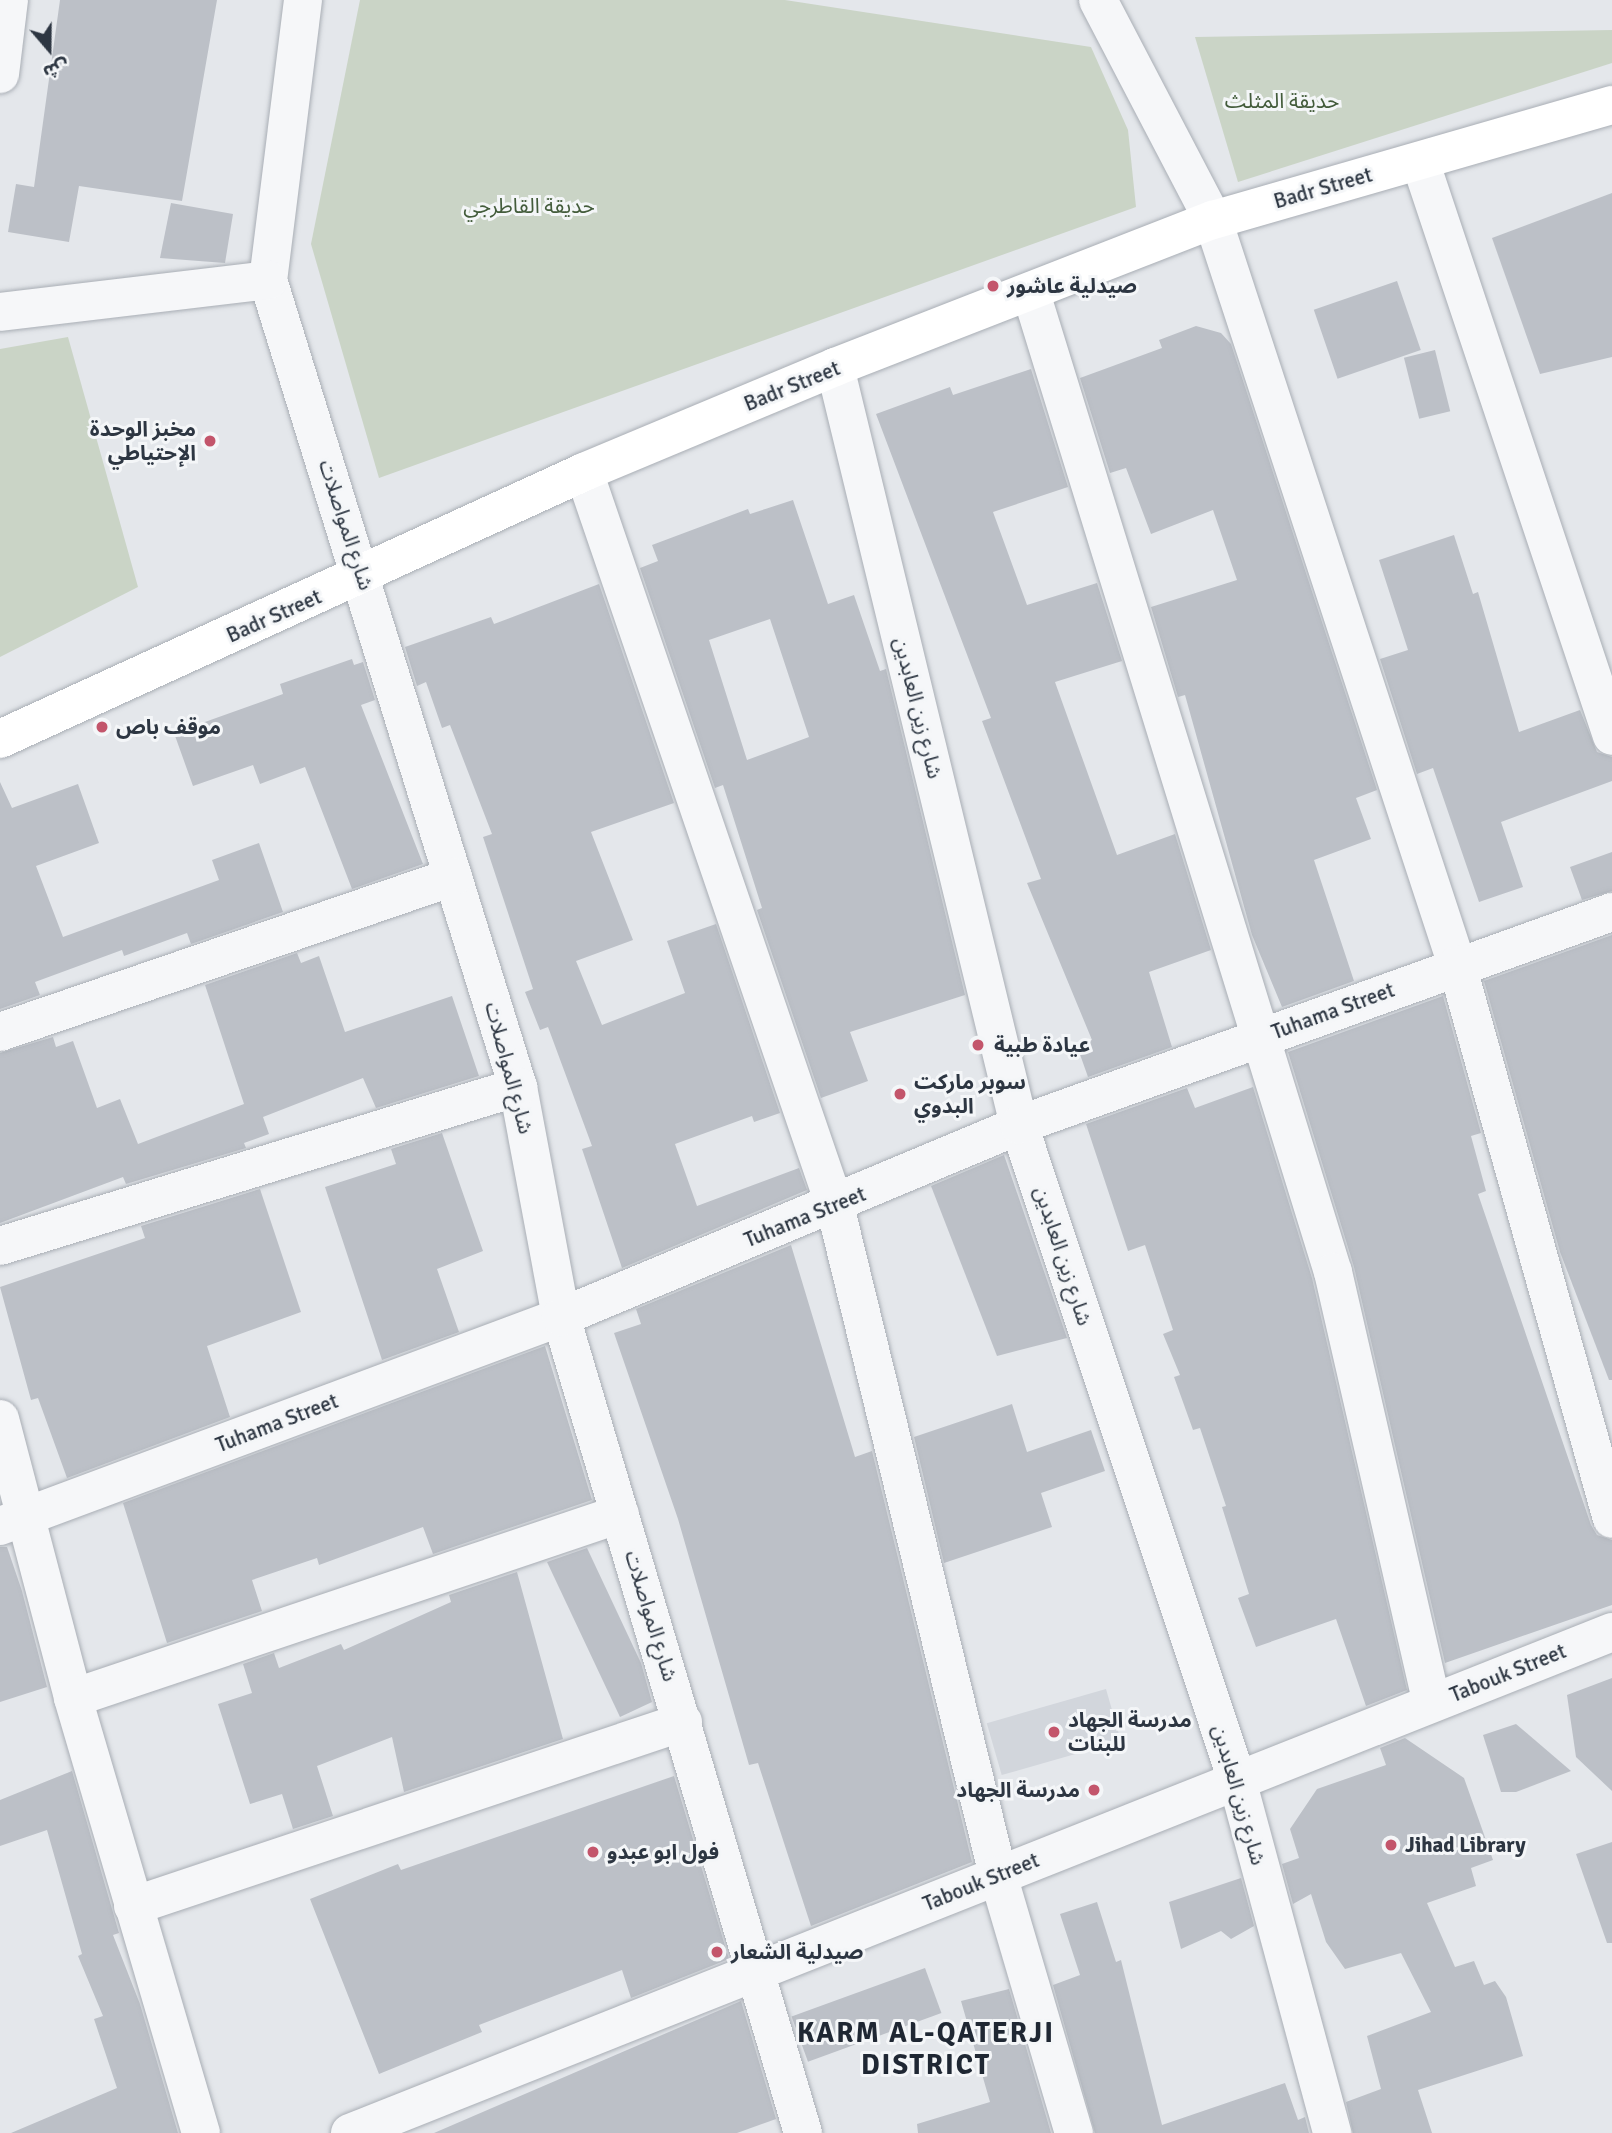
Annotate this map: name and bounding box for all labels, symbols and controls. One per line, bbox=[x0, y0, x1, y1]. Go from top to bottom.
north arrow bbox=[14, 14, 84, 84]
text: ش bbox=[40, 53, 73, 84]
park label: حديقة المثلث bbox=[1225, 88, 1339, 114]
street label: Badr Street bbox=[1271, 162, 1375, 214]
park label: حديقة القاطرجي bbox=[463, 193, 595, 219]
place label: صيدلية عاشور bbox=[1007, 273, 1137, 299]
marker: صيدلية عاشور bbox=[985, 278, 1001, 294]
street label: Badr Street bbox=[740, 355, 844, 417]
place label: مخبز الوحدة الإحتياطي bbox=[90, 416, 196, 466]
marker: مخبز الوحدة الإحتياطي bbox=[202, 433, 218, 449]
street label: شارع المواصلات bbox=[313, 457, 379, 593]
street label: Badr Street bbox=[223, 584, 325, 648]
street label: شارع زين العابدين bbox=[888, 635, 948, 781]
place label: موقف باص bbox=[116, 714, 221, 740]
marker: موقف باص bbox=[94, 719, 110, 735]
street label: Tuhama Street bbox=[1268, 977, 1398, 1045]
street label: شارع المواصلات bbox=[479, 999, 539, 1137]
place label: عيادة طبية bbox=[994, 1032, 1090, 1058]
marker: عيادة طبية bbox=[968, 1035, 988, 1055]
place label: سوبر ماركت البدوي bbox=[914, 1069, 1026, 1119]
marker: سوبر ماركت البدوي bbox=[892, 1086, 908, 1102]
street label: Tuhama Street bbox=[741, 1181, 869, 1253]
street label: شارع زين العابدين bbox=[1029, 1183, 1097, 1329]
street label: Tuhama Street bbox=[212, 1388, 342, 1458]
street label: شارع المواصلات bbox=[619, 1548, 683, 1684]
street label: Tabouk Street bbox=[1446, 1638, 1570, 1708]
place label: مدرسة الجهاد للبنات bbox=[1068, 1707, 1192, 1757]
street label: شارع زين العابدين bbox=[1207, 1722, 1271, 1868]
marker: مدرسة الجهاد للبنات bbox=[1046, 1724, 1062, 1740]
place label: مدرسة الجهاد bbox=[956, 1777, 1080, 1803]
marker: مدرسة الجهاد bbox=[1086, 1782, 1102, 1798]
place label: Jihad Library bbox=[1405, 1832, 1526, 1858]
marker: Jihad Library bbox=[1383, 1837, 1399, 1853]
place label: فول ابو عبدو bbox=[607, 1839, 719, 1865]
marker: فول ابو عبدو bbox=[585, 1844, 601, 1860]
street label: Tabouk Street bbox=[919, 1847, 1043, 1917]
place label: صيدلية الشعار bbox=[731, 1939, 863, 1965]
marker: صيدلية الشعار bbox=[709, 1944, 725, 1960]
district label: KARM AL-QATERJI DISTRICT bbox=[799, 2016, 1053, 2082]

